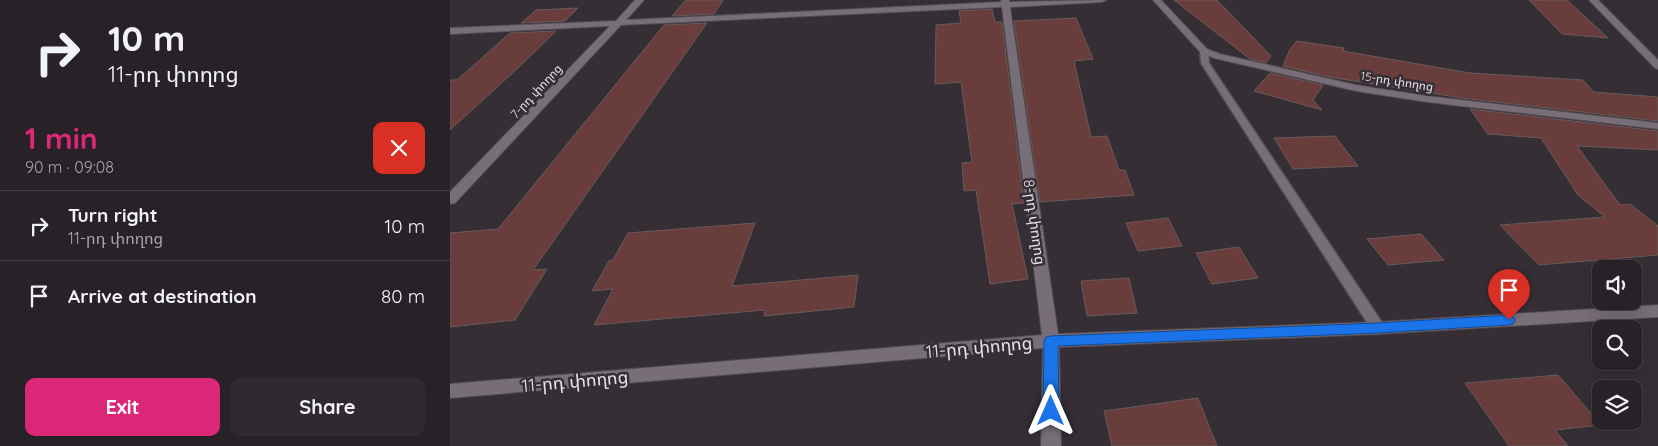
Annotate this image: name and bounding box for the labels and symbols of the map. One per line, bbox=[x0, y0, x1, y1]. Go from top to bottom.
street label: 7-րդ փողոց bbox=[507, 61, 565, 121]
street label: 15-րդ փողոց bbox=[1360, 68, 1434, 94]
street label: 8-րդ փողոց bbox=[1020, 178, 1050, 266]
pin bbox=[1488, 269, 1530, 320]
street label: 11-րդ փողոց bbox=[925, 331, 1033, 363]
street label: 11-րդ փողոց bbox=[521, 365, 629, 397]
position arrow bbox=[1024, 384, 1076, 436]

